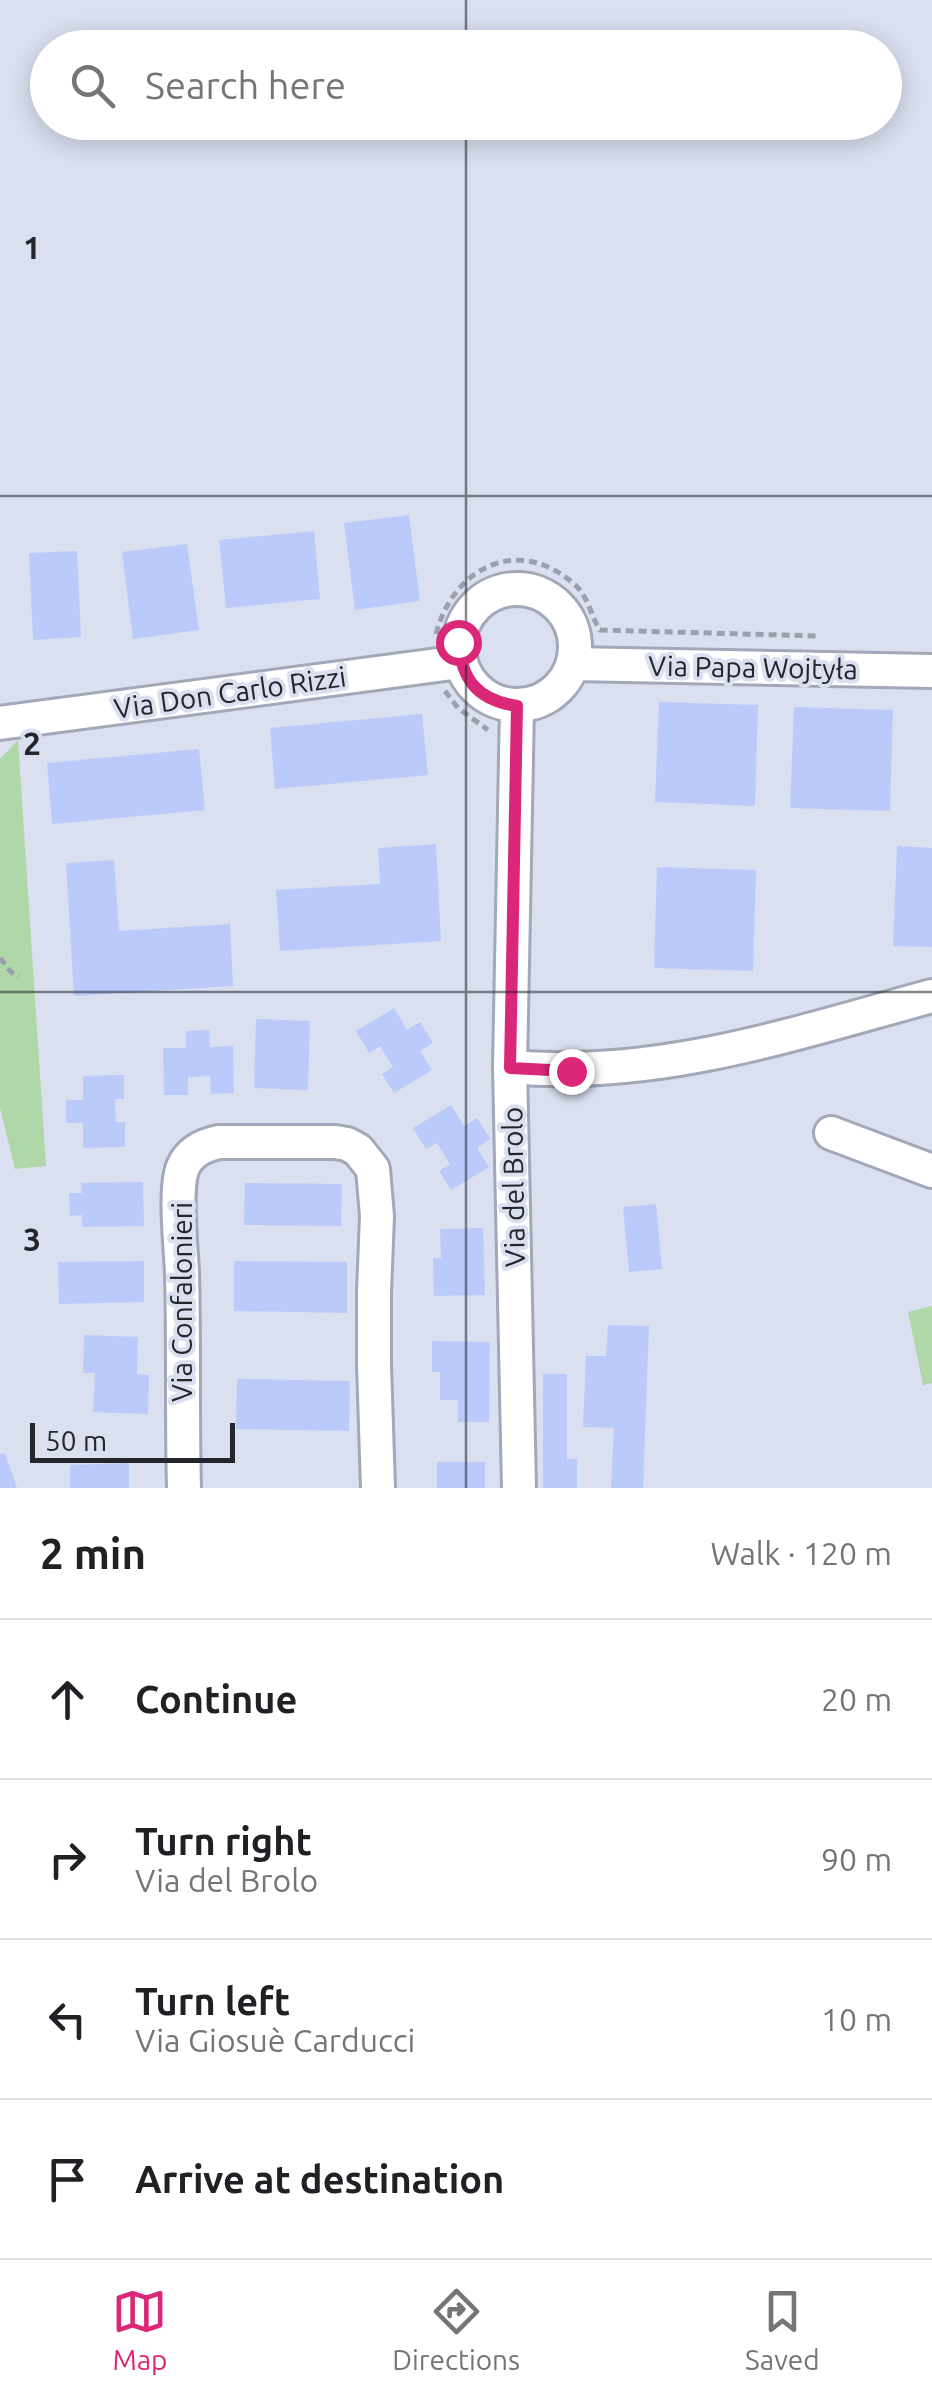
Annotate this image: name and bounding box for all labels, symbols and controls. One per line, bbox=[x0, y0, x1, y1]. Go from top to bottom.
search box bbox=[30, 30, 902, 140]
icon: search bbox=[65, 58, 120, 113]
text: Search here bbox=[145, 64, 346, 106]
text: 1 bbox=[23, 229, 41, 265]
route start bbox=[436, 620, 482, 666]
street label: Via Papa Wojtyła bbox=[648, 650, 858, 684]
street label: Via Don Carlo Rizzi bbox=[112, 660, 348, 724]
text: 2 bbox=[23, 725, 41, 761]
route end bbox=[549, 1049, 595, 1095]
street label: Via del Brolo bbox=[496, 1107, 530, 1267]
street label: Via Confalonieri bbox=[166, 1202, 197, 1402]
text: 3 bbox=[23, 1221, 41, 1257]
scale bar bbox=[30, 1418, 235, 1462]
text: 50 m bbox=[45, 1425, 107, 1456]
text: 2 min bbox=[40, 1530, 146, 1577]
text: Walk · 120 m bbox=[710, 1535, 892, 1571]
icon: ahead bbox=[40, 1672, 95, 1727]
text: Continue bbox=[135, 1678, 297, 1720]
text: 20 m bbox=[821, 1681, 892, 1717]
text: Turn right bbox=[135, 1820, 312, 1862]
icon: right bbox=[40, 1832, 95, 1887]
text: 90 m bbox=[821, 1841, 892, 1877]
text: Via del Brolo bbox=[135, 1862, 318, 1898]
text: Turn left bbox=[135, 1980, 290, 2022]
icon: left bbox=[40, 1992, 95, 2047]
text: 10 m bbox=[821, 2001, 892, 2037]
text: Via Giosuè Carducci bbox=[135, 2022, 415, 2058]
icon: arrive bbox=[40, 2152, 95, 2207]
text: Arrive at destination bbox=[135, 2158, 504, 2200]
tab: Map bbox=[112, 2284, 168, 2375]
tab: Directions bbox=[392, 2284, 520, 2375]
tab: Saved bbox=[745, 2284, 820, 2375]

